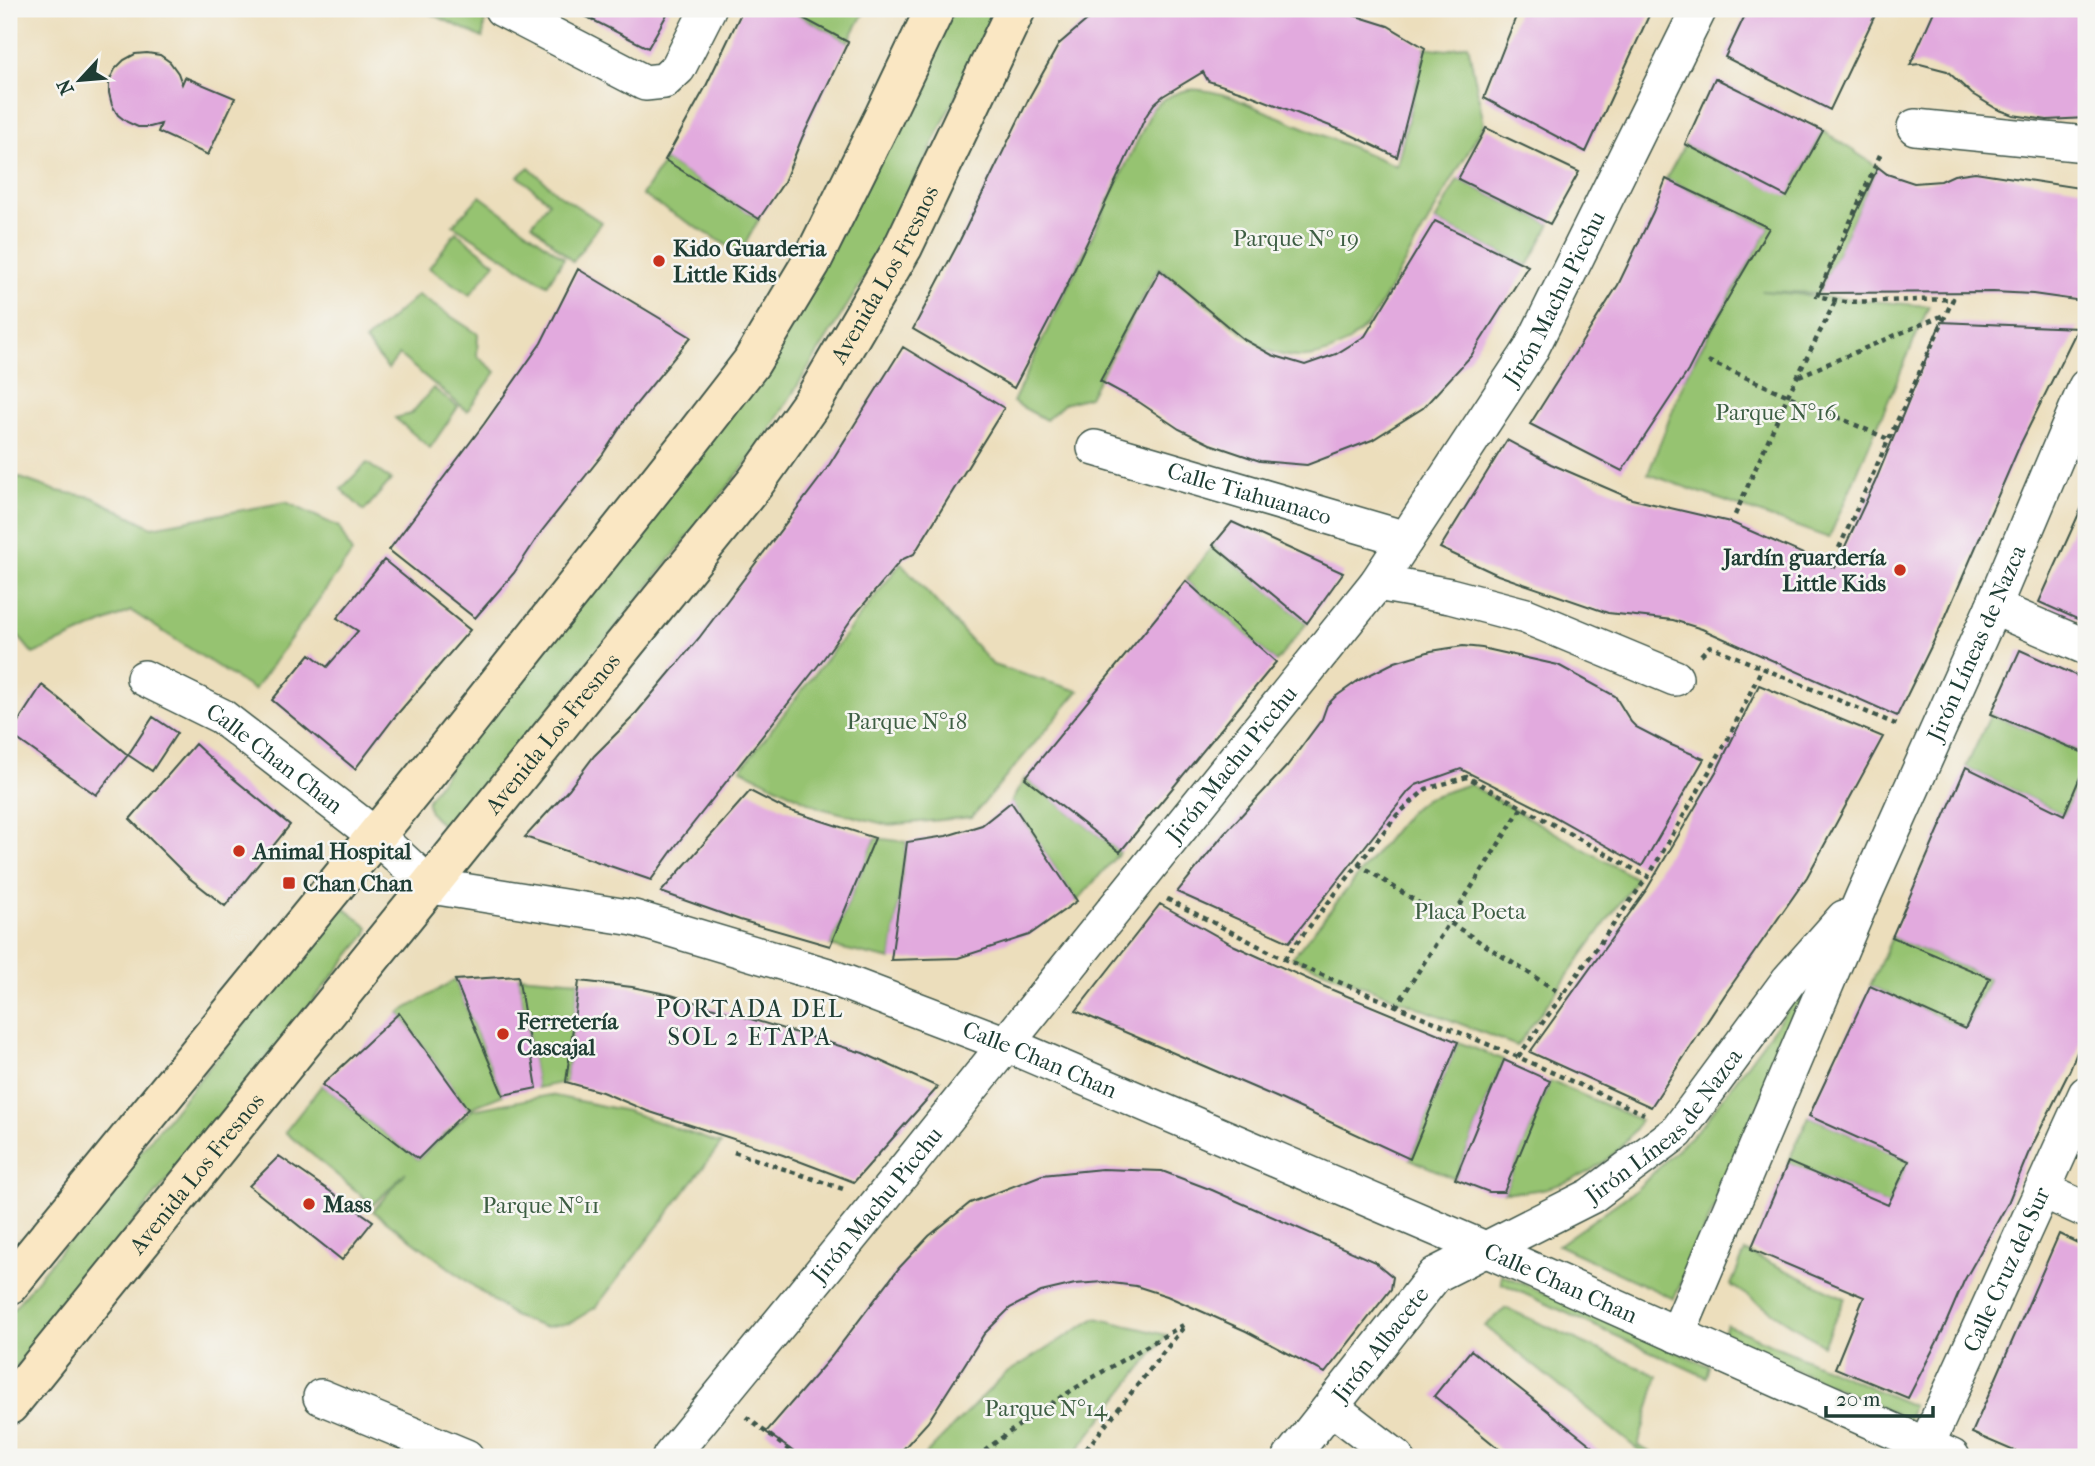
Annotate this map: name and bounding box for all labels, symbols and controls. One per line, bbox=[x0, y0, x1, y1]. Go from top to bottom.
north arrow bbox=[46, 46, 116, 116]
text: N bbox=[52, 75, 79, 98]
street label: Avenida Los Fresnos bbox=[824, 181, 944, 369]
street label: Jirón Machu Picchu bbox=[1496, 206, 1611, 392]
park label: Parque Nº 19 bbox=[1233, 225, 1359, 252]
place label: Kido Guarderia Little Kids bbox=[673, 235, 827, 288]
marker: Kido Guarderia Little Kids bbox=[651, 253, 667, 269]
park label: Parque N°16 bbox=[1715, 399, 1837, 426]
street label: Calle Tiahuanaco bbox=[1164, 456, 1335, 530]
street label: Jirón Líneas de Nazca bbox=[1920, 541, 2031, 747]
place label: Jardín guardería Little Kids bbox=[1721, 544, 1887, 597]
marker: Jardín guardería Little Kids bbox=[1892, 562, 1908, 578]
street label: Avenida Los Fresnos bbox=[479, 647, 626, 820]
street label: Jirón Machu Picchu bbox=[1159, 680, 1303, 849]
street label: Calle Chan Chan bbox=[202, 698, 349, 819]
park label: Parque N°18 bbox=[847, 708, 967, 735]
place label: Animal Hospital bbox=[251, 838, 412, 865]
marker: Animal Hospital bbox=[231, 843, 247, 859]
place label: Chan Chan bbox=[303, 870, 413, 897]
marker: Chan Chan bbox=[281, 875, 297, 891]
park label: Placa Poeta bbox=[1414, 898, 1526, 925]
district label: PORTADA DEL SOL 2 ETAPA bbox=[656, 995, 844, 1051]
place label: Ferretería Cascajal bbox=[516, 1008, 620, 1061]
street label: Calle Chan Chan bbox=[959, 1015, 1122, 1104]
marker: Ferretería Cascajal bbox=[495, 1026, 511, 1042]
street label: Jirón Líneas de Nazca bbox=[1578, 1043, 1748, 1210]
street label: Avenida Los Fresnos bbox=[123, 1087, 270, 1260]
street label: Jirón Machu Picchu bbox=[804, 1121, 948, 1290]
street label: Calle Cruz del Sur bbox=[1957, 1183, 2056, 1356]
place label: Mass bbox=[323, 1191, 372, 1218]
park label: Parque N°11 bbox=[482, 1192, 600, 1219]
marker: Mass bbox=[301, 1196, 317, 1212]
street label: Calle Chan Chan bbox=[1480, 1237, 1642, 1329]
street label: Jirón Albacete bbox=[1325, 1281, 1434, 1409]
scale bar bbox=[1826, 1375, 1932, 1419]
text: 20 m bbox=[1836, 1387, 1881, 1411]
park label: Parque N°14 bbox=[985, 1395, 1109, 1422]

